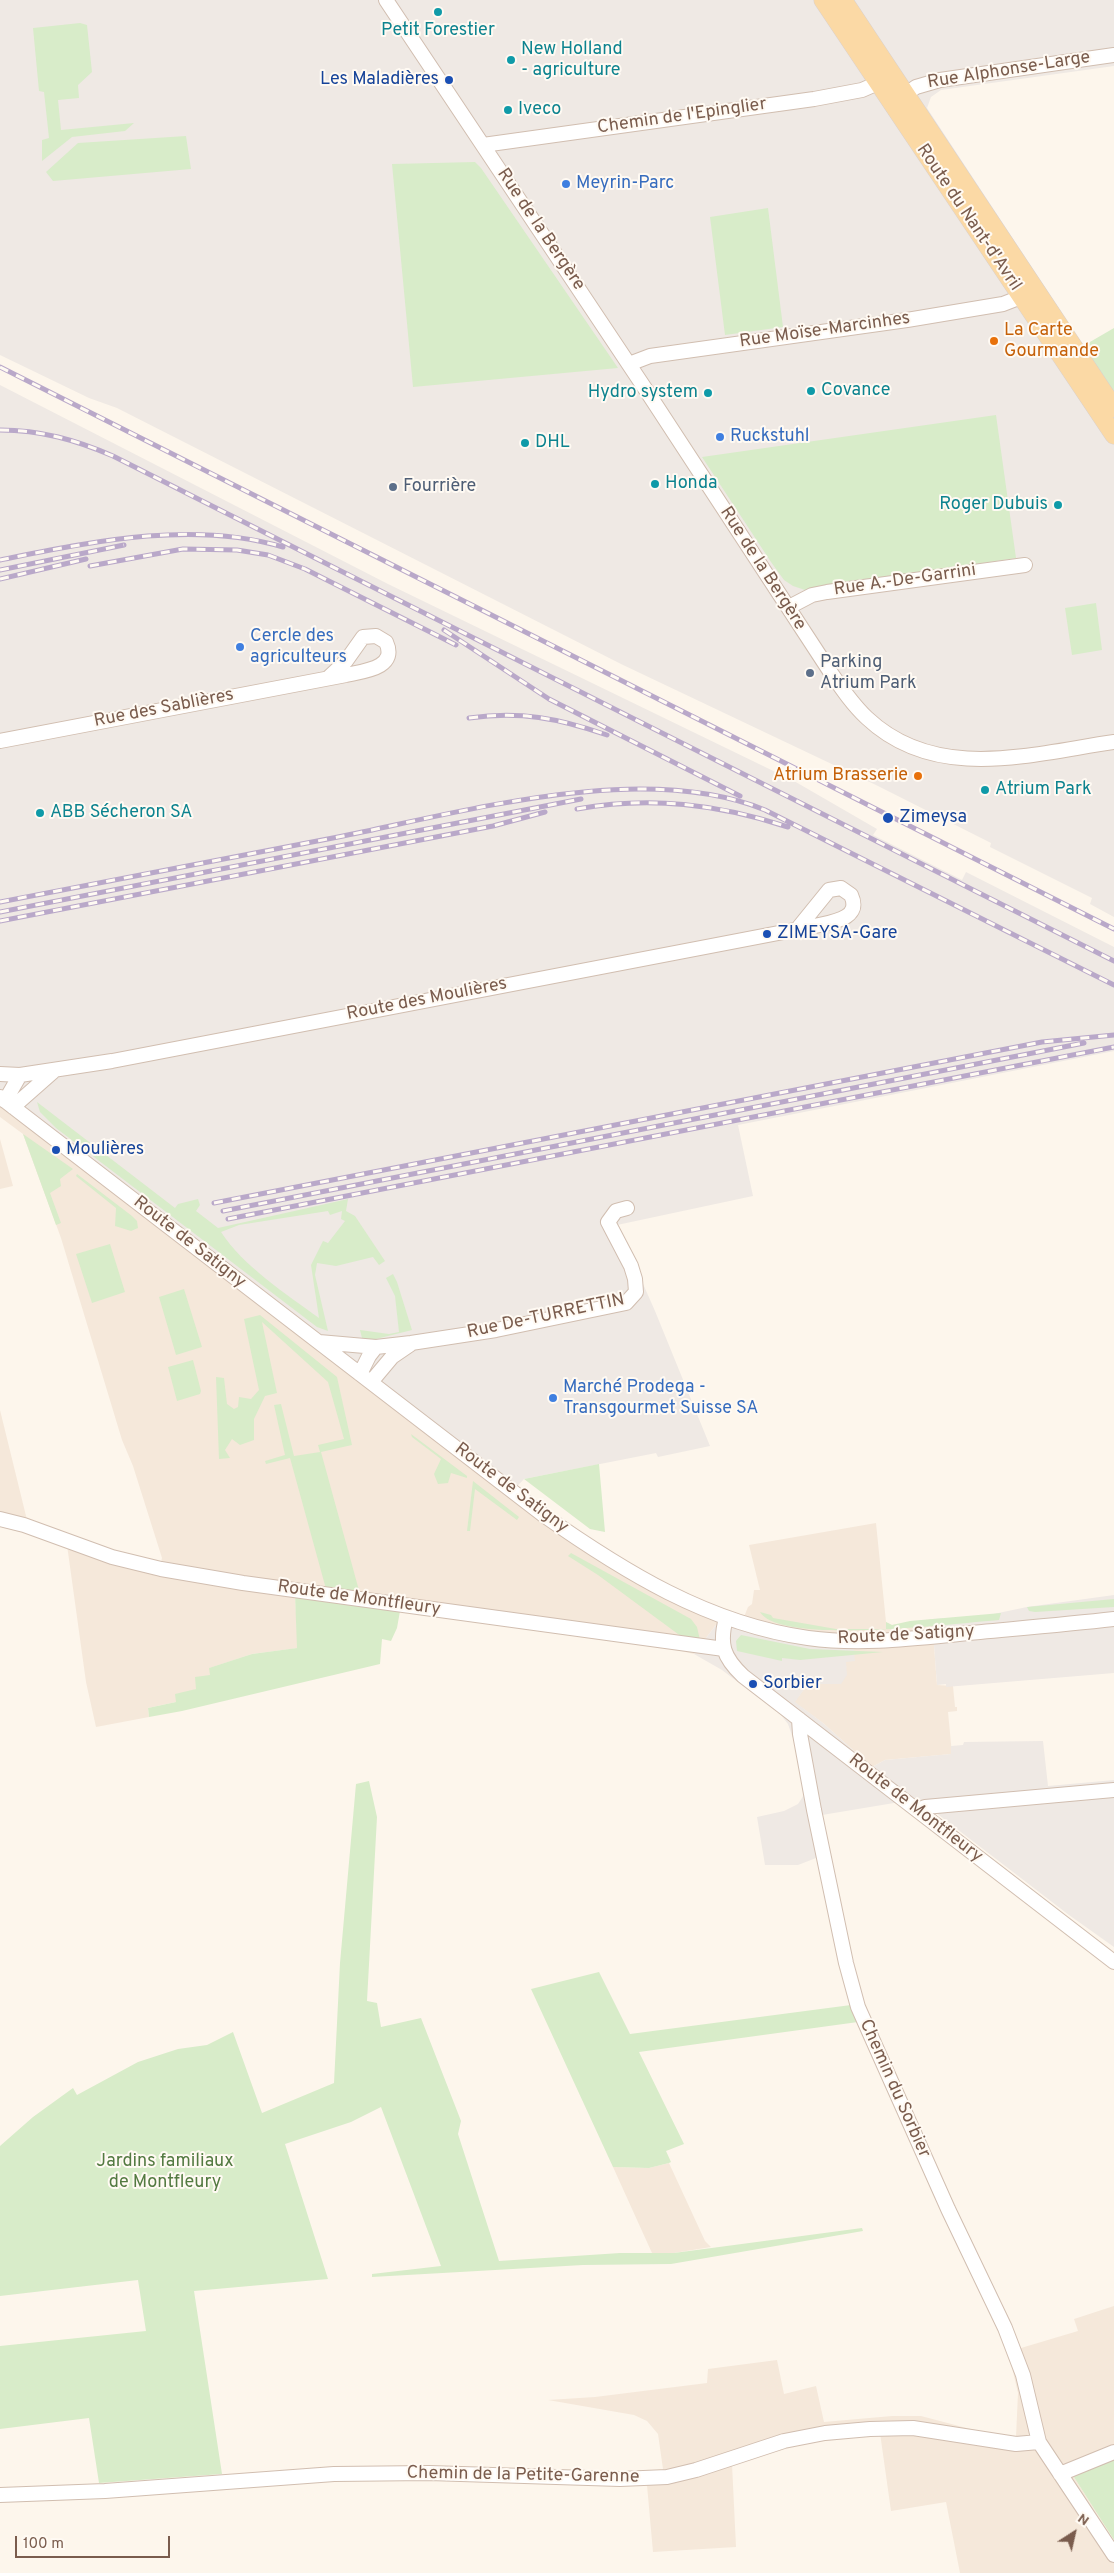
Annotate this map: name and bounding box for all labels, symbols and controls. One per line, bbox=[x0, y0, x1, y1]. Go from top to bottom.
marker: Petit Forestier bbox=[432, 6, 444, 18]
place label: Petit Forestier bbox=[381, 20, 495, 42]
place label: New Holland - agriculture bbox=[521, 39, 623, 82]
street label: Rue Alphonse-Large bbox=[926, 47, 1092, 95]
marker: New Holland - agriculture bbox=[505, 54, 517, 66]
place label: Les Maladières bbox=[320, 69, 439, 91]
marker: Les Maladières bbox=[443, 74, 455, 86]
street label: Chemin de l'Epinglier bbox=[596, 94, 768, 140]
place label: Iveco bbox=[518, 99, 561, 121]
marker: Iveco bbox=[502, 104, 514, 116]
street label: Route du Nant-d'Avril bbox=[911, 140, 1025, 296]
street label: Rue de la Bergère bbox=[491, 165, 589, 295]
place label: Meyrin-Parc bbox=[576, 173, 674, 195]
marker: Meyrin-Parc bbox=[560, 178, 572, 190]
street label: Rue Moïse-Marcinhes bbox=[738, 308, 912, 354]
place label: La Carte Gourmande bbox=[1004, 320, 1099, 362]
marker: La Carte Gourmande bbox=[988, 335, 1000, 347]
place label: Covance bbox=[821, 380, 890, 402]
place label: Hydro system bbox=[588, 382, 698, 404]
marker: Covance bbox=[805, 385, 817, 397]
marker: Hydro system bbox=[702, 387, 714, 399]
place label: Ruckstuhl bbox=[730, 426, 810, 448]
marker: Ruckstuhl bbox=[714, 431, 726, 443]
place label: DHL bbox=[535, 432, 570, 454]
marker: DHL bbox=[519, 437, 531, 449]
place label: Honda bbox=[665, 473, 718, 495]
place label: Fourrière bbox=[403, 476, 476, 498]
marker: Honda bbox=[649, 478, 661, 490]
marker: Fourrière bbox=[387, 481, 399, 493]
place label: Roger Dubuis bbox=[939, 494, 1048, 516]
marker: Roger Dubuis bbox=[1052, 499, 1064, 511]
street label: Rue de la Bergère bbox=[714, 503, 810, 635]
street label: Rue A.-De-Garrini bbox=[833, 560, 977, 602]
place label: Cercle des agriculteurs bbox=[250, 626, 347, 669]
marker: Cercle des agriculteurs bbox=[234, 641, 246, 653]
place label: Parking Atrium Park bbox=[820, 652, 916, 694]
marker: Parking Atrium Park bbox=[804, 667, 816, 679]
street label: Rue des Sablières bbox=[92, 685, 236, 733]
place label: Atrium Brasserie bbox=[773, 765, 908, 787]
marker: Atrium Brasserie bbox=[912, 770, 924, 782]
place label: Atrium Park bbox=[995, 779, 1091, 801]
marker: Atrium Park bbox=[979, 784, 991, 796]
place label: ABB Sécheron SA bbox=[50, 802, 192, 824]
marker: ABB Sécheron SA bbox=[34, 807, 46, 819]
place label: Zimeysa bbox=[899, 807, 967, 829]
marker: Zimeysa bbox=[881, 811, 895, 825]
place label: ZIMEYSA-Gare bbox=[777, 923, 897, 945]
marker: ZIMEYSA-Gare bbox=[761, 928, 773, 940]
street label: Route des Moulières bbox=[345, 974, 509, 1026]
place label: Moulières bbox=[66, 1139, 144, 1161]
marker: Moulières bbox=[50, 1144, 62, 1156]
street label: Route de Satigny bbox=[128, 1192, 250, 1294]
street label: Rue De-TURRETTIN bbox=[465, 1290, 627, 1344]
place label: Marché Prodega - Transgourmet Suisse SA bbox=[563, 1377, 759, 1420]
marker: Marché Prodega - Transgourmet Suisse SA bbox=[547, 1392, 559, 1404]
street label: Route de Satigny bbox=[450, 1439, 572, 1539]
street label: Route de Montfleury bbox=[276, 1577, 442, 1621]
street label: Route de Satigny bbox=[837, 1622, 975, 1650]
place label: Sorbier bbox=[763, 1673, 822, 1695]
marker: Sorbier bbox=[747, 1678, 759, 1690]
street label: Route de Montfleury bbox=[844, 1750, 986, 1868]
street label: Chemin du Sorbier bbox=[854, 2016, 934, 2162]
park label: Jardins familiaux de Montfleury bbox=[96, 2151, 234, 2194]
street label: Chemin de la Petite-Garenne bbox=[406, 2463, 640, 2489]
north arrow bbox=[1049, 2508, 1099, 2558]
text: N bbox=[1074, 2510, 1092, 2530]
scale bar bbox=[18, 2526, 172, 2558]
text: 100 m bbox=[23, 2535, 64, 2554]

